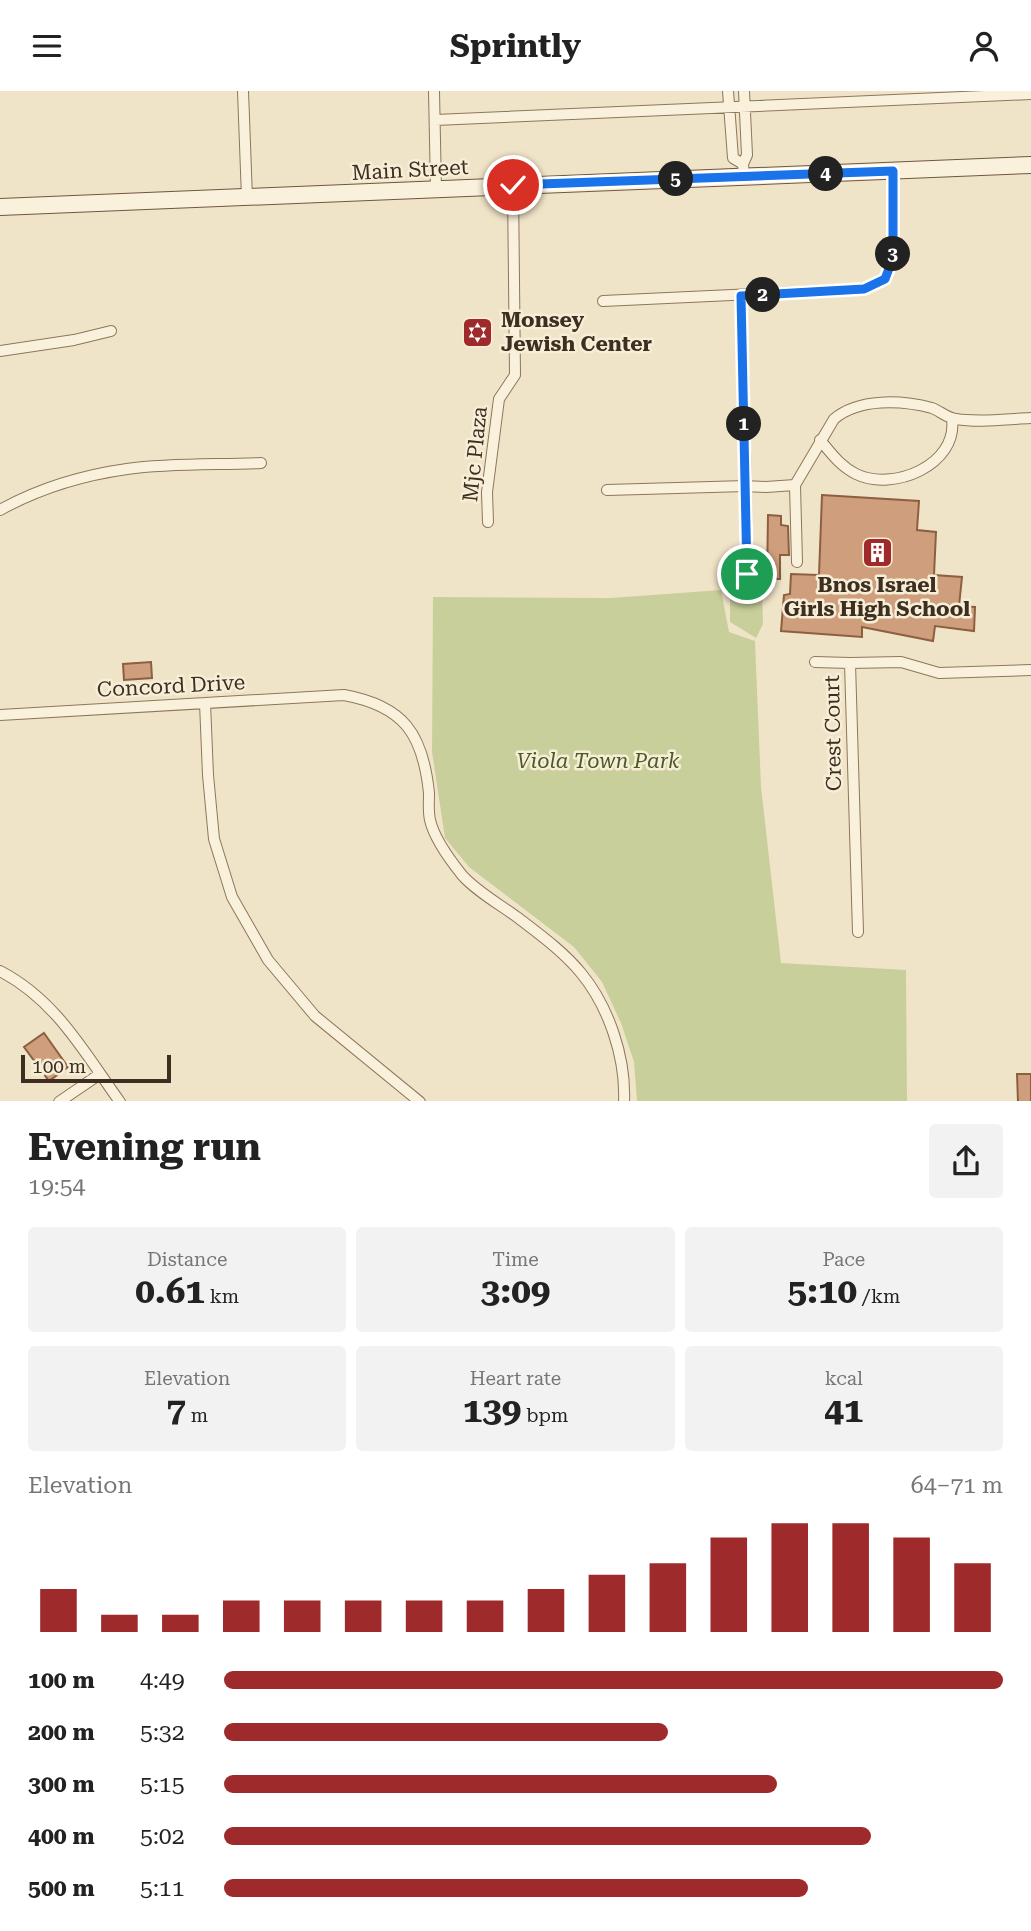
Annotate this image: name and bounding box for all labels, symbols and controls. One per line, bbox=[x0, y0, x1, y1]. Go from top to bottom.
icon: menu bbox=[28, 27, 66, 65]
text: Sprintly bbox=[450, 27, 581, 65]
icon: person bbox=[965, 27, 1003, 65]
street label: Main Street bbox=[351, 155, 469, 185]
pin bbox=[483, 155, 543, 215]
pin: 4 bbox=[808, 157, 844, 191]
pin: 5 bbox=[658, 161, 694, 197]
text: 4 bbox=[820, 162, 831, 185]
icon: check bbox=[494, 166, 532, 204]
text: 5 bbox=[670, 167, 681, 190]
pin: 3 bbox=[876, 237, 910, 271]
text: 3 bbox=[887, 242, 898, 265]
pin: 2 bbox=[746, 277, 780, 313]
text: 2 bbox=[757, 283, 768, 306]
place label: Monsey Jewish Center bbox=[501, 308, 652, 356]
synagogue icon: Monsey Jewish Center bbox=[461, 315, 495, 349]
street label: Mjc Plaza bbox=[458, 404, 492, 503]
pin: 1 bbox=[726, 407, 762, 441]
text: 1 bbox=[738, 412, 749, 435]
building icon: Bnos Israel Girls High School bbox=[860, 536, 894, 570]
pin bbox=[717, 544, 777, 604]
icon: arrive bbox=[728, 555, 766, 593]
place label: Bnos Israel Girls High School bbox=[784, 573, 970, 621]
street label: Concord Drive bbox=[96, 670, 246, 702]
street label: Crest Court bbox=[820, 675, 846, 791]
park label: Viola Town Park bbox=[517, 749, 680, 773]
scale bar bbox=[21, 1052, 172, 1084]
text: 100 m bbox=[32, 1055, 86, 1078]
button: share bbox=[929, 1124, 1003, 1198]
text: Evening run bbox=[28, 1125, 261, 1169]
text: 19:54 bbox=[28, 1173, 85, 1200]
text: Distance bbox=[147, 1248, 227, 1271]
text: Time bbox=[492, 1248, 539, 1271]
text: Pace bbox=[822, 1248, 865, 1271]
text: 0.61 bbox=[135, 1271, 205, 1312]
text: 3:09 bbox=[481, 1271, 550, 1312]
text: 5:10 bbox=[787, 1271, 857, 1312]
text: km bbox=[205, 1285, 239, 1308]
text: /km bbox=[857, 1285, 900, 1308]
text: Elevation bbox=[144, 1367, 230, 1390]
text: Heart rate bbox=[470, 1367, 561, 1390]
text: kcal bbox=[825, 1367, 863, 1390]
text: 7 bbox=[166, 1390, 186, 1431]
text: 139 bbox=[463, 1390, 521, 1431]
text: 41 bbox=[824, 1390, 863, 1431]
text: m bbox=[186, 1404, 208, 1427]
text: bpm bbox=[521, 1404, 568, 1427]
text: Elevation bbox=[28, 1472, 132, 1499]
text: 64–71 m bbox=[911, 1472, 1003, 1499]
text: 100 m bbox=[28, 1667, 95, 1694]
text: 4:49 bbox=[140, 1667, 185, 1694]
text: 200 m bbox=[28, 1719, 95, 1746]
text: 5:32 bbox=[140, 1719, 185, 1746]
text: 300 m bbox=[28, 1771, 95, 1798]
text: 5:15 bbox=[140, 1771, 185, 1798]
text: 400 m bbox=[28, 1823, 95, 1850]
text: 5:02 bbox=[140, 1823, 185, 1850]
text: 500 m bbox=[28, 1875, 95, 1902]
text: 5:11 bbox=[140, 1875, 185, 1902]

